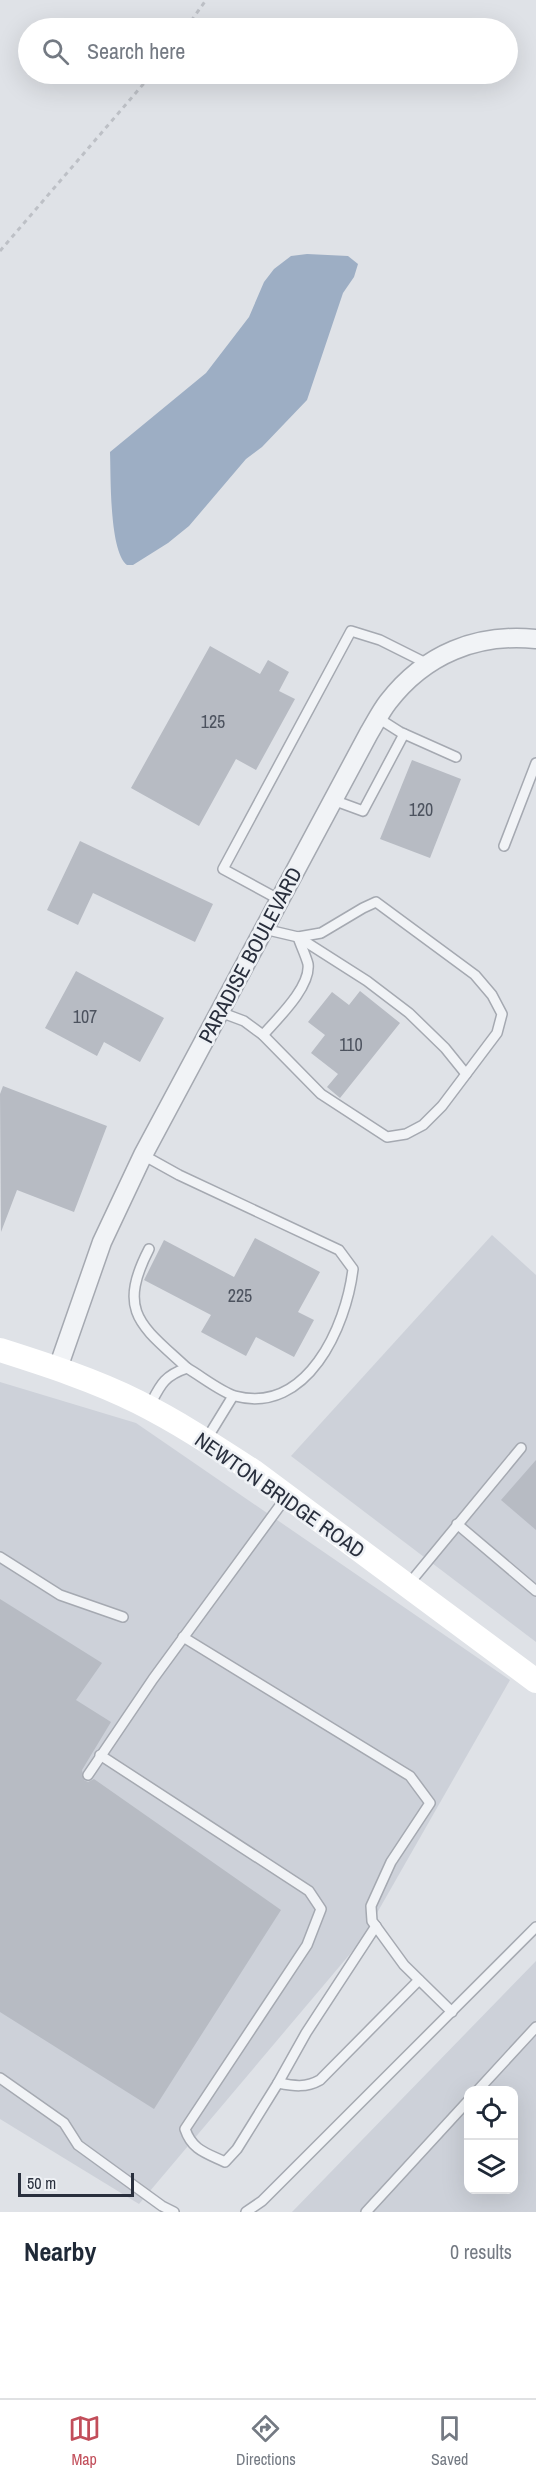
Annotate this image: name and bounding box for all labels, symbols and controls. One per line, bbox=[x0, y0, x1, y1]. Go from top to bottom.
search box bbox=[18, 18, 518, 84]
icon: search bbox=[39, 35, 72, 68]
text: Search here bbox=[87, 36, 185, 66]
house number: 125 bbox=[201, 709, 225, 734]
house number: 120 bbox=[409, 797, 433, 822]
street label: PARADISE BOULEVARD bbox=[191, 862, 309, 1048]
house number: 107 bbox=[73, 1004, 97, 1029]
house number: 110 bbox=[339, 1032, 363, 1057]
house number: 225 bbox=[228, 1283, 252, 1308]
street label: NEWTON BRIDGE ROAD bbox=[189, 1425, 371, 1565]
map controls bbox=[464, 2086, 518, 2194]
button: locate bbox=[464, 2086, 518, 2140]
button: layers bbox=[464, 2140, 518, 2194]
scale bar bbox=[18, 2170, 134, 2198]
text: 50 m bbox=[27, 2172, 56, 2194]
text: Nearby bbox=[24, 2234, 96, 2269]
text: 0 results bbox=[450, 2238, 512, 2265]
tab: Map bbox=[68, 2412, 101, 2470]
tab: Directions bbox=[236, 2412, 296, 2470]
tab: Saved bbox=[431, 2412, 468, 2470]

